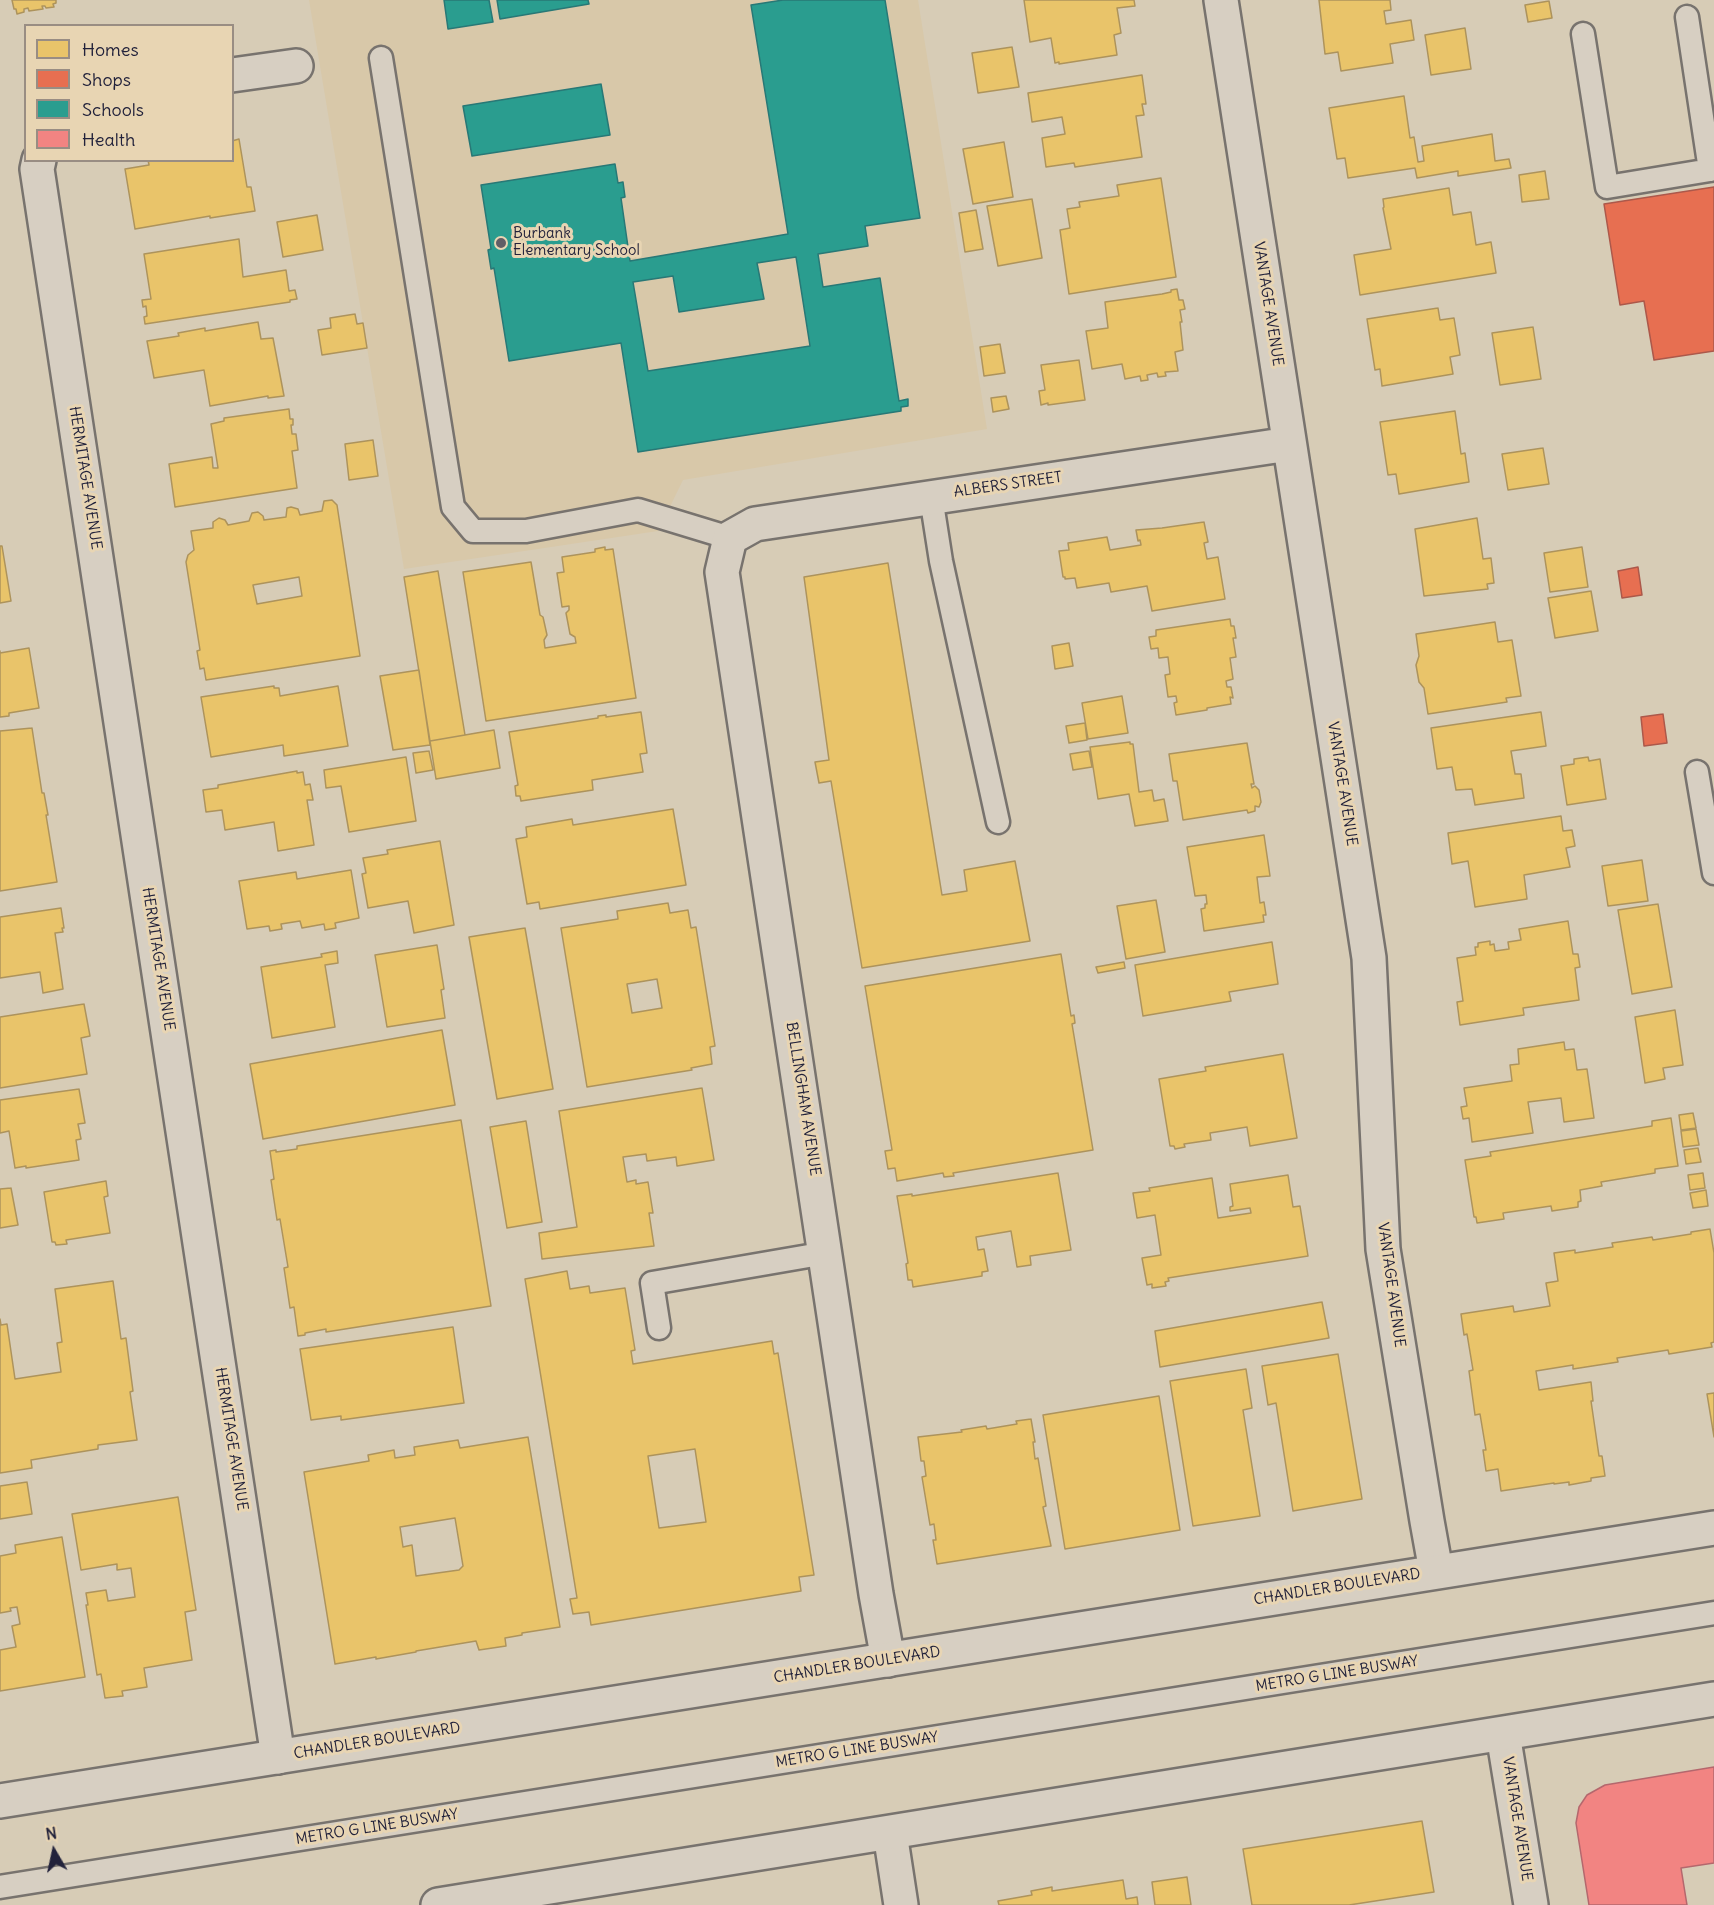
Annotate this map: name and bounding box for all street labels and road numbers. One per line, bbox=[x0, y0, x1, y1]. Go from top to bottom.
street label: VANTAGE AVENUE bbox=[1249, 240, 1287, 368]
street label: HERMITAGE AVENUE bbox=[65, 405, 105, 551]
street label: ALBERS STREET bbox=[953, 469, 1063, 501]
street label: VANTAGE AVENUE bbox=[1323, 720, 1361, 848]
street label: HERMITAGE AVENUE bbox=[138, 886, 178, 1032]
street label: BELLINGHAM AVENUE bbox=[782, 1021, 824, 1177]
street label: VANTAGE AVENUE bbox=[1373, 1221, 1409, 1349]
street label: HERMITAGE AVENUE bbox=[211, 1366, 251, 1512]
street label: CHANDLER BOULEVARD bbox=[1252, 1565, 1422, 1609]
street label: CHANDLER BOULEVARD bbox=[772, 1643, 942, 1687]
street label: METRO G LINE BUSWAY bbox=[1254, 1652, 1420, 1696]
street label: CHANDLER BOULEVARD bbox=[292, 1719, 462, 1763]
street label: METRO G LINE BUSWAY bbox=[774, 1728, 940, 1772]
street label: VANTAGE AVENUE bbox=[1498, 1755, 1536, 1883]
street label: METRO G LINE BUSWAY bbox=[294, 1805, 460, 1849]

